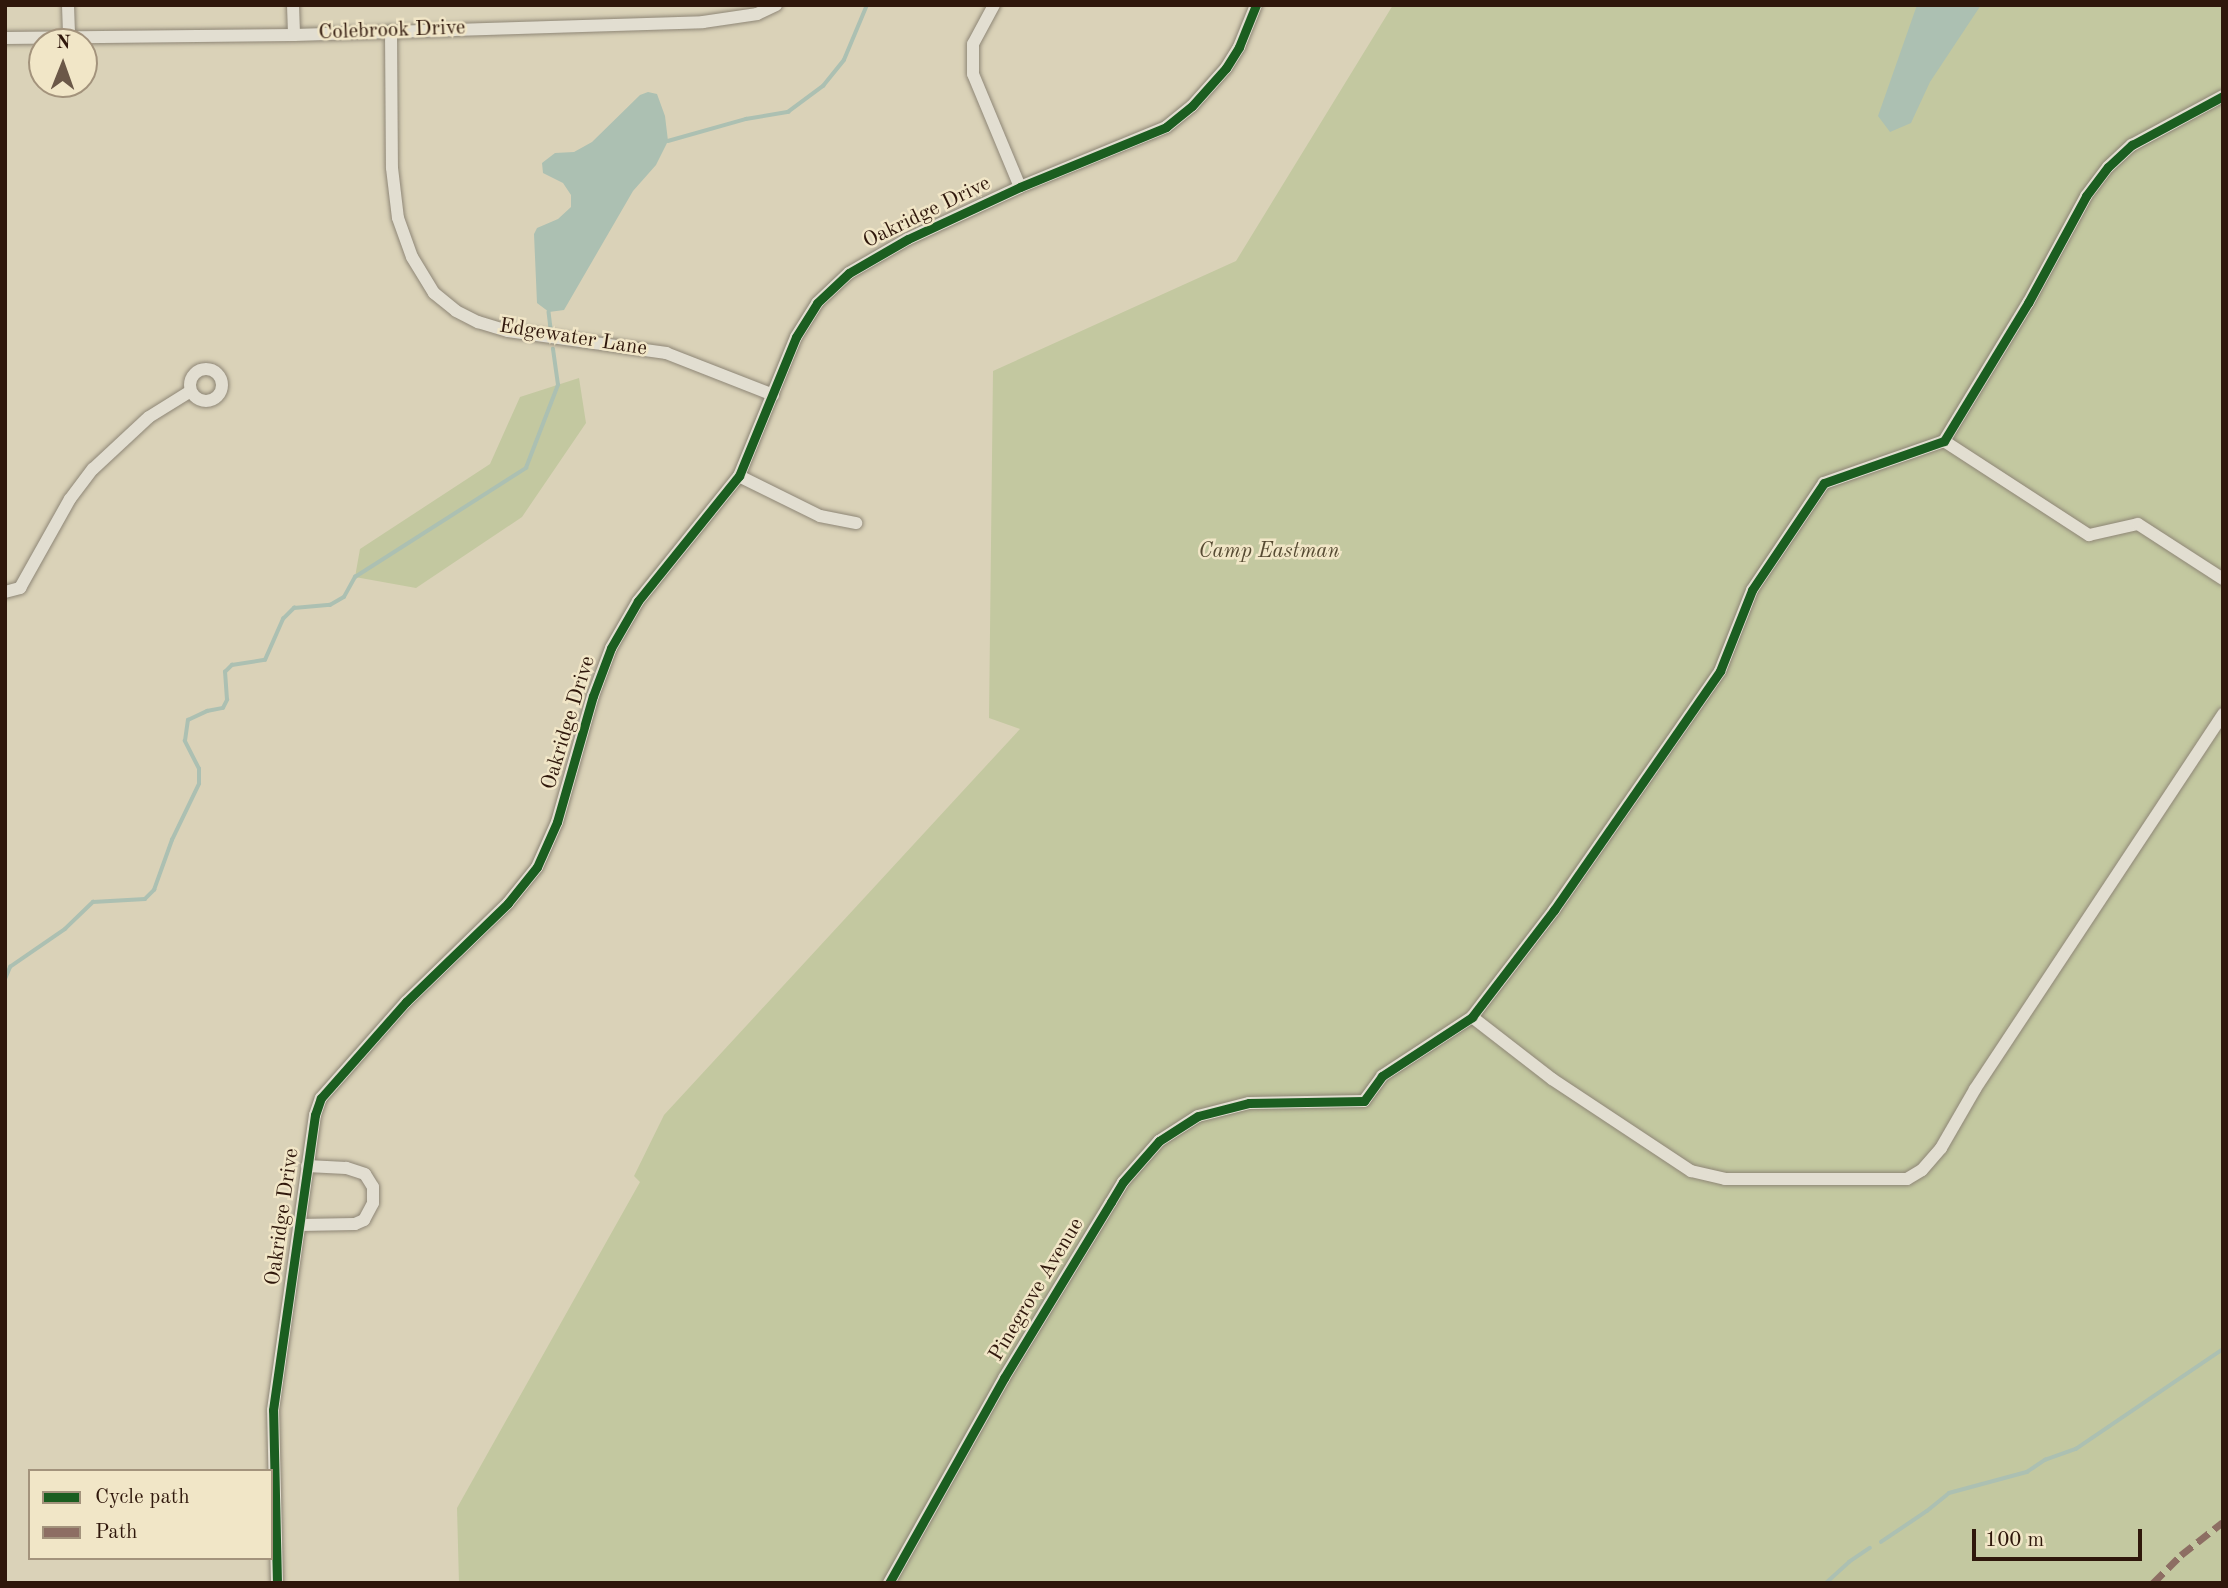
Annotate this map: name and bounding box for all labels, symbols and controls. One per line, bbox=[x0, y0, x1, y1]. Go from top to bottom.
street label: Colebrook Drive bbox=[318, 16, 466, 46]
north arrow bbox=[28, 28, 98, 98]
text: N bbox=[56, 34, 71, 53]
street label: Oakridge Drive bbox=[859, 171, 995, 255]
street label: Edgewater Lane bbox=[497, 314, 649, 362]
park label: Camp Eastman bbox=[1198, 539, 1340, 565]
street label: Oakridge Drive bbox=[537, 653, 601, 793]
street label: Oakridge Drive bbox=[261, 1147, 305, 1287]
street label: Pinegrove Avenue bbox=[984, 1214, 1090, 1366]
legend bbox=[28, 1469, 273, 1560]
text: Cycle path bbox=[95, 1487, 190, 1508]
scale bar bbox=[1976, 1514, 2146, 1558]
text: Path bbox=[95, 1522, 138, 1543]
text: 100 m bbox=[1985, 1530, 2044, 1551]

